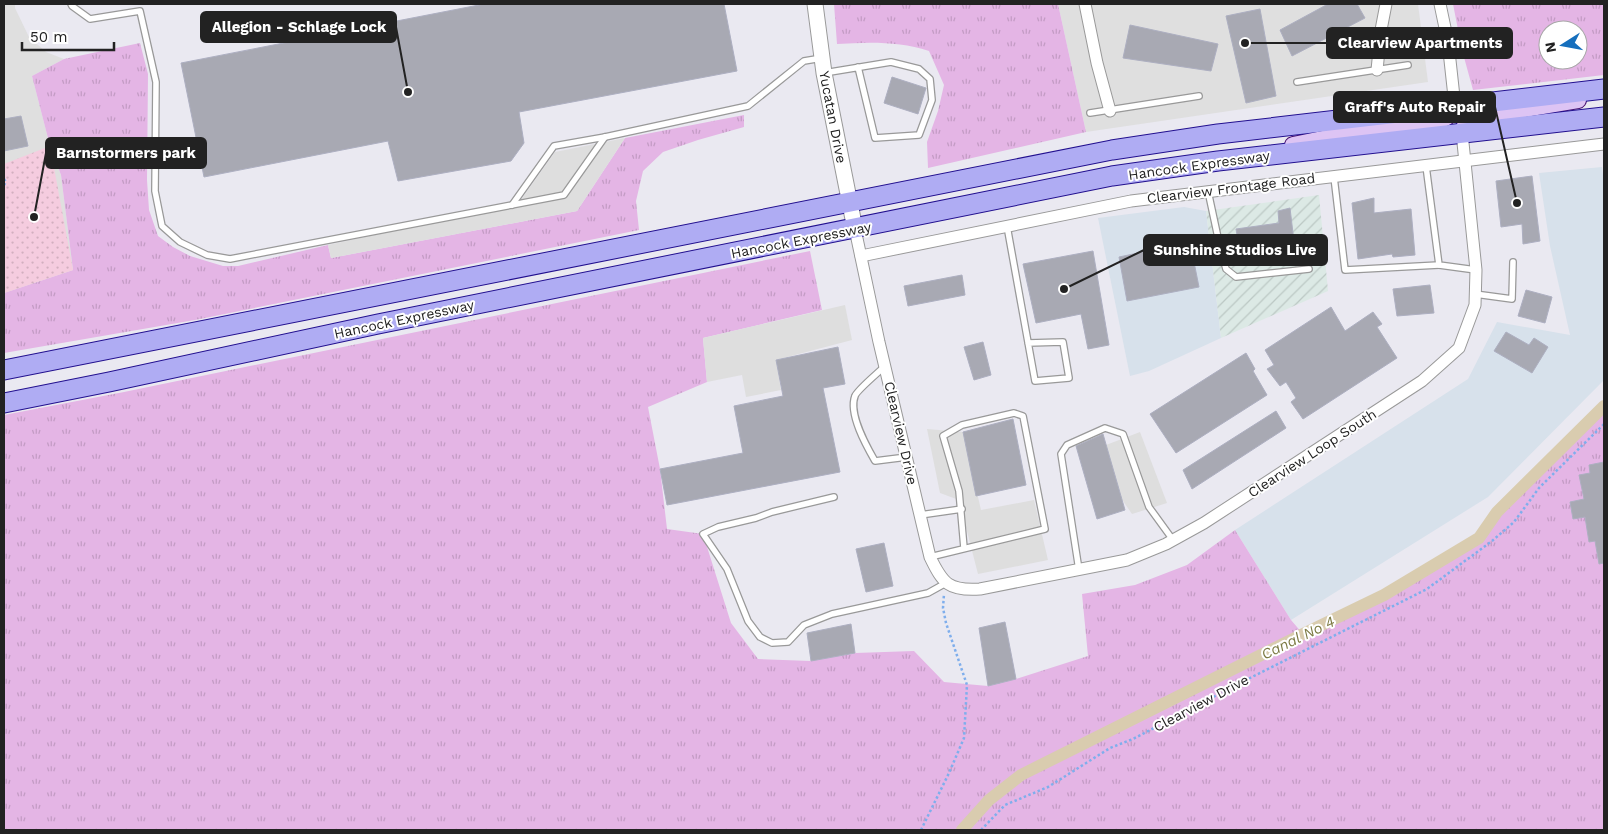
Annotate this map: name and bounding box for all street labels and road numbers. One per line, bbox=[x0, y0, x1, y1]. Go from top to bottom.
street label: Yucatan Drive bbox=[816, 70, 850, 164]
street label: Hancock Expressway bbox=[1127, 147, 1271, 183]
street label: Clearview Frontage Road bbox=[1146, 170, 1316, 206]
street label: Hancock Expressway bbox=[729, 218, 873, 261]
street label: Hancock Expressway bbox=[333, 296, 476, 342]
street label: Clearview Drive bbox=[881, 380, 921, 486]
street label: Clearview Loop South bbox=[1245, 406, 1379, 500]
street label: Clearview Drive bbox=[1151, 671, 1251, 735]

